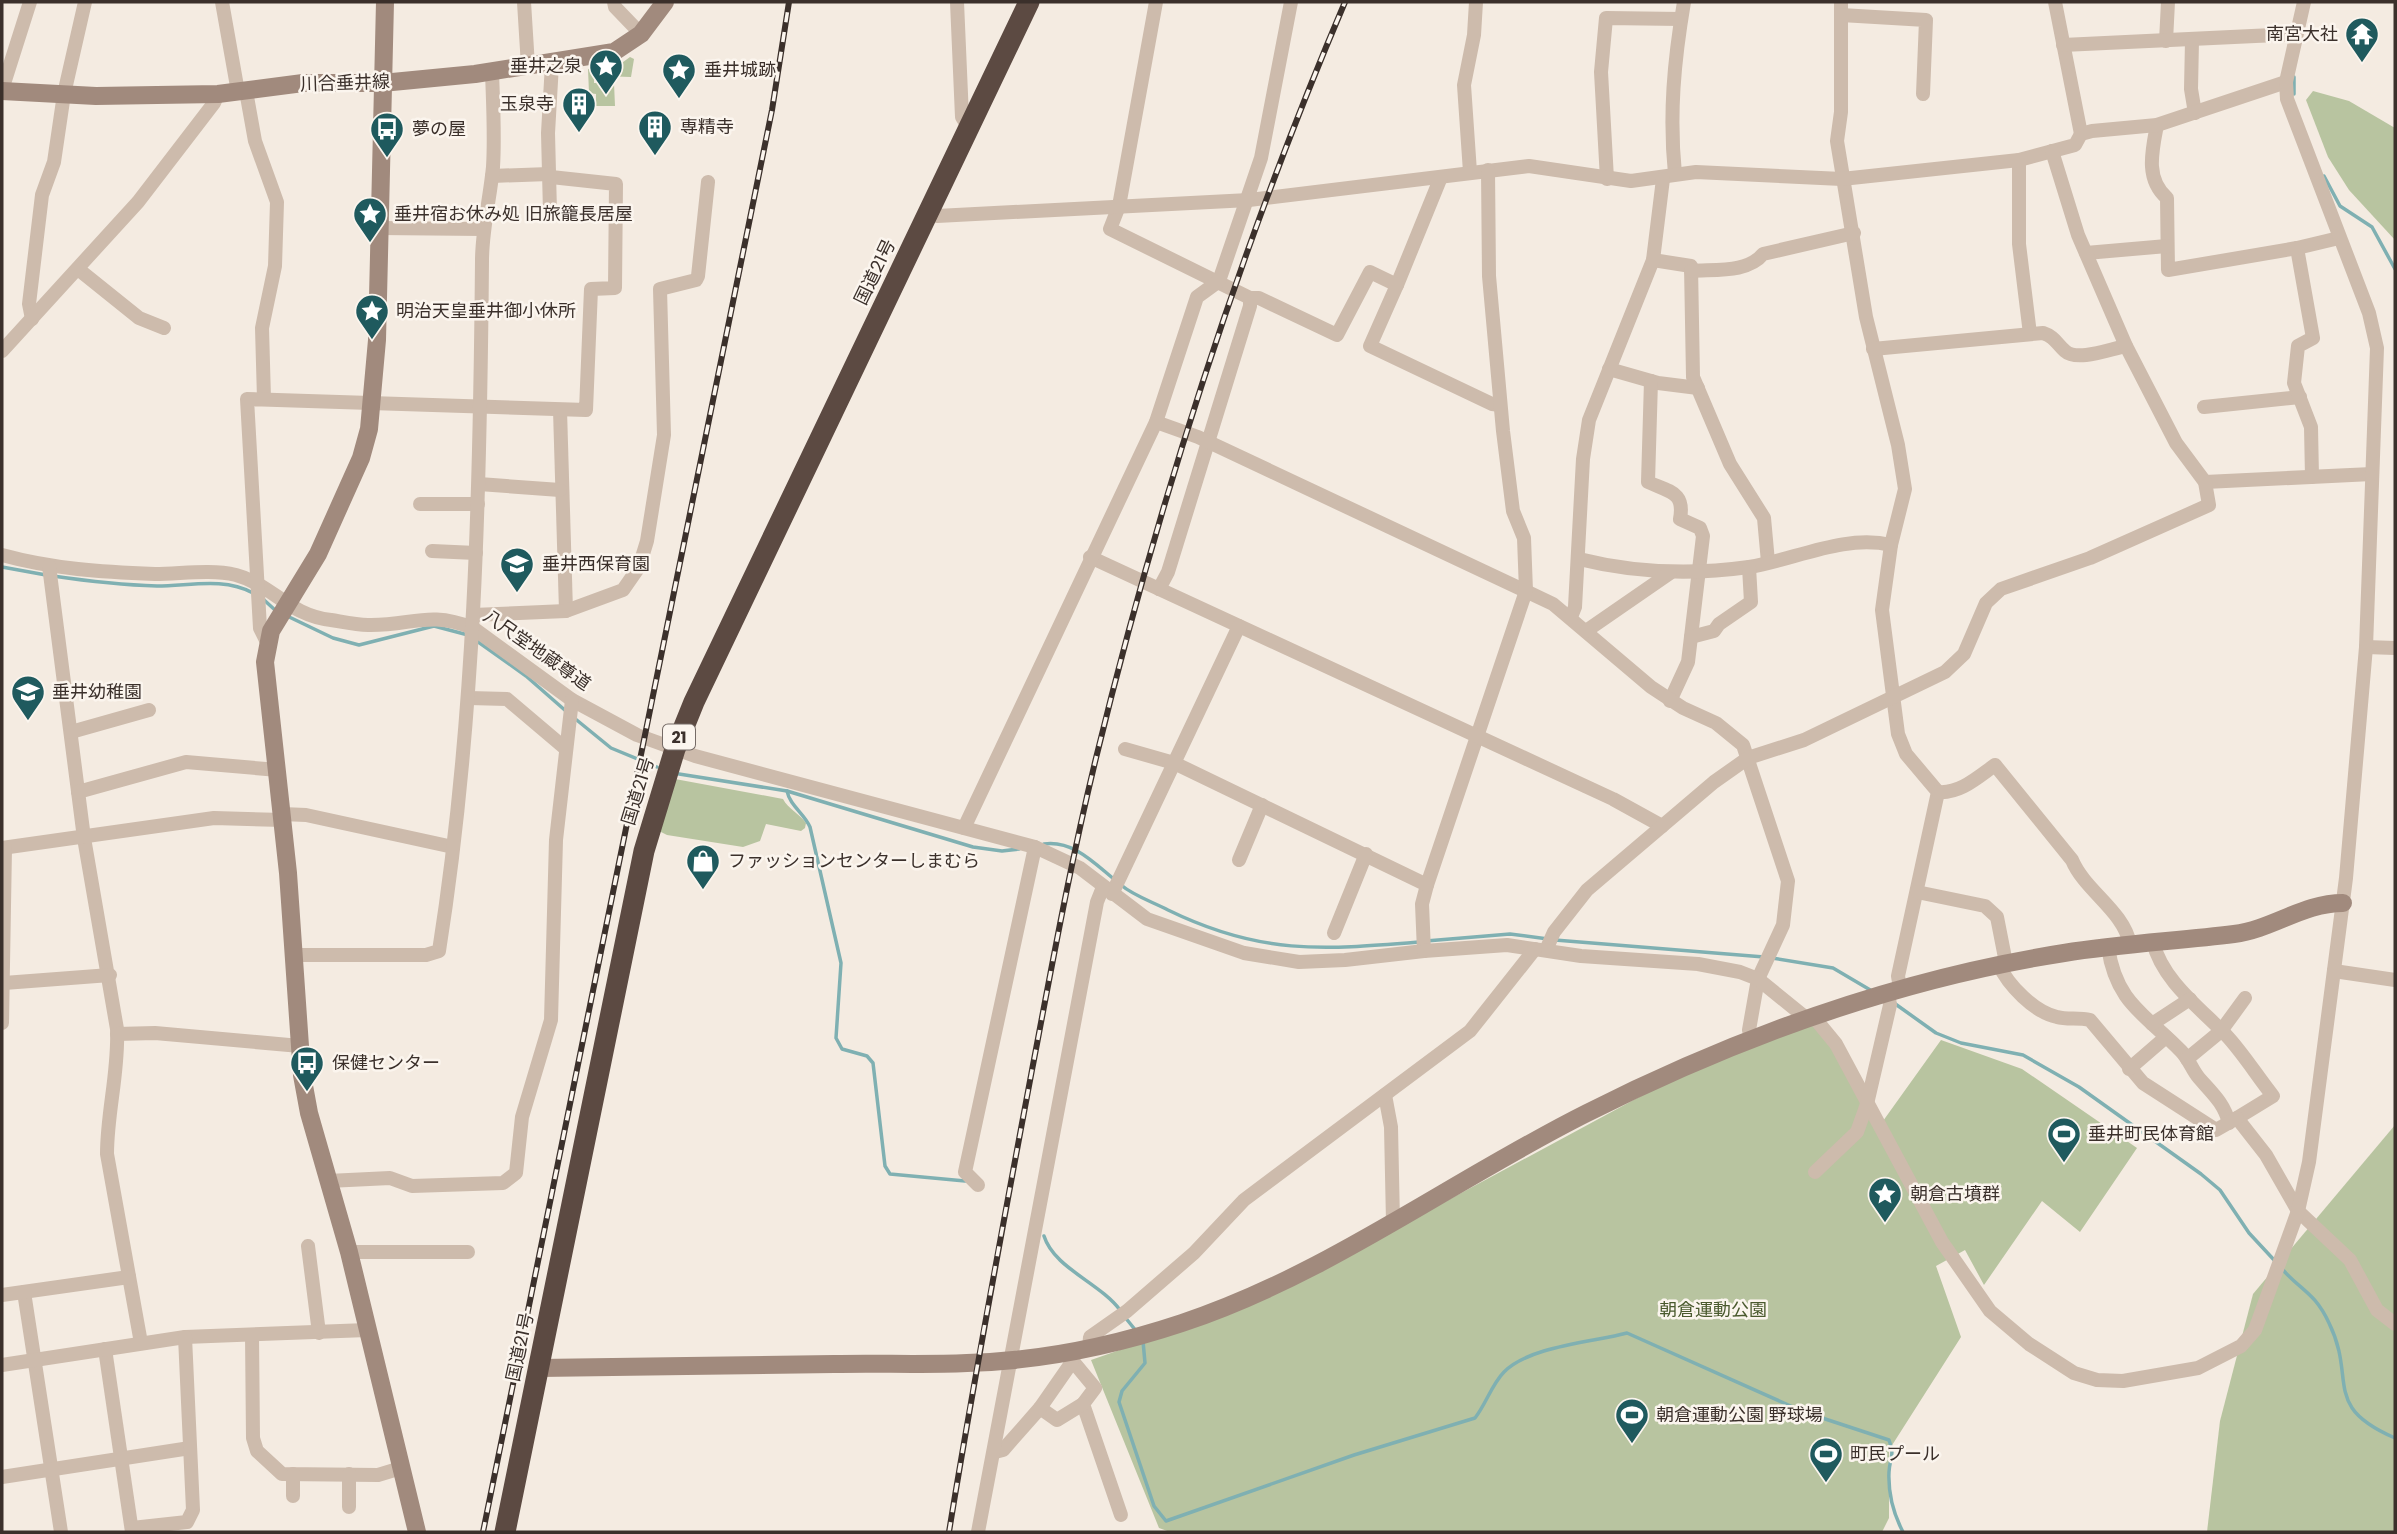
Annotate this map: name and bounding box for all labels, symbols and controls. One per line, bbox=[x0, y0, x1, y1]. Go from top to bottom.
temple icon: 南宮大社 bbox=[2343, 15, 2381, 64]
place label: 南宮大社 bbox=[2266, 21, 2338, 46]
place icon: 垂井之泉 bbox=[587, 47, 625, 96]
place icon: 垂井城跡 bbox=[660, 51, 698, 100]
place label: 垂井之泉 bbox=[510, 53, 582, 78]
place label: 垂井城跡 bbox=[704, 57, 776, 82]
street label: 川合垂井線 bbox=[300, 68, 390, 97]
building icon: 玉泉寺 bbox=[560, 85, 598, 134]
place label: 玉泉寺 bbox=[500, 91, 554, 116]
building icon: 専精寺 bbox=[636, 108, 674, 157]
bus stop icon: 夢の屋 bbox=[368, 110, 406, 159]
place label: 専精寺 bbox=[680, 114, 734, 139]
place label: 夢の屋 bbox=[412, 116, 466, 141]
place icon: 垂井宿お休み処 旧旅籠長居屋 bbox=[351, 195, 389, 244]
place label: 垂井宿お休み処 旧旅籠長居屋 bbox=[394, 201, 633, 226]
street label: 国道21号 bbox=[848, 235, 901, 309]
place icon: 明治天皇垂井御小休所 bbox=[353, 292, 391, 341]
place label: 明治天皇垂井御小休所 bbox=[396, 298, 576, 323]
school or university icon: 垂井西保育園 bbox=[498, 545, 536, 594]
place label: 垂井西保育園 bbox=[542, 551, 650, 576]
street label: 八尺堂地蔵尊道 bbox=[479, 603, 596, 696]
school or university icon: 垂井幼稚園 bbox=[9, 673, 47, 722]
place label: 垂井幼稚園 bbox=[52, 679, 142, 704]
road number: 21 bbox=[663, 724, 695, 750]
street label: 国道21号 bbox=[615, 754, 660, 828]
shop icon: ファッションセンターしまむら bbox=[684, 842, 722, 891]
place label: ファッションセンターしまむら bbox=[728, 848, 980, 873]
bus stop icon: 保健センター bbox=[288, 1044, 326, 1093]
place label: 保健センター bbox=[332, 1050, 440, 1075]
sports icon: 垂井町民体育館 bbox=[2045, 1115, 2083, 1164]
place label: 垂井町民体育館 bbox=[2088, 1121, 2214, 1146]
place icon: 朝倉古墳群 bbox=[1866, 1175, 1904, 1224]
place label: 朝倉古墳群 bbox=[1910, 1181, 2000, 1206]
park label: 朝倉運動公園 bbox=[1659, 1297, 1767, 1322]
street label: 国道21号 bbox=[500, 1310, 539, 1384]
sports icon: 朝倉運動公園 野球場 bbox=[1613, 1396, 1651, 1445]
place label: 朝倉運動公園 野球場 bbox=[1656, 1402, 1823, 1427]
sports icon: 町民プール bbox=[1807, 1435, 1845, 1484]
place label: 町民プール bbox=[1850, 1441, 1940, 1466]

